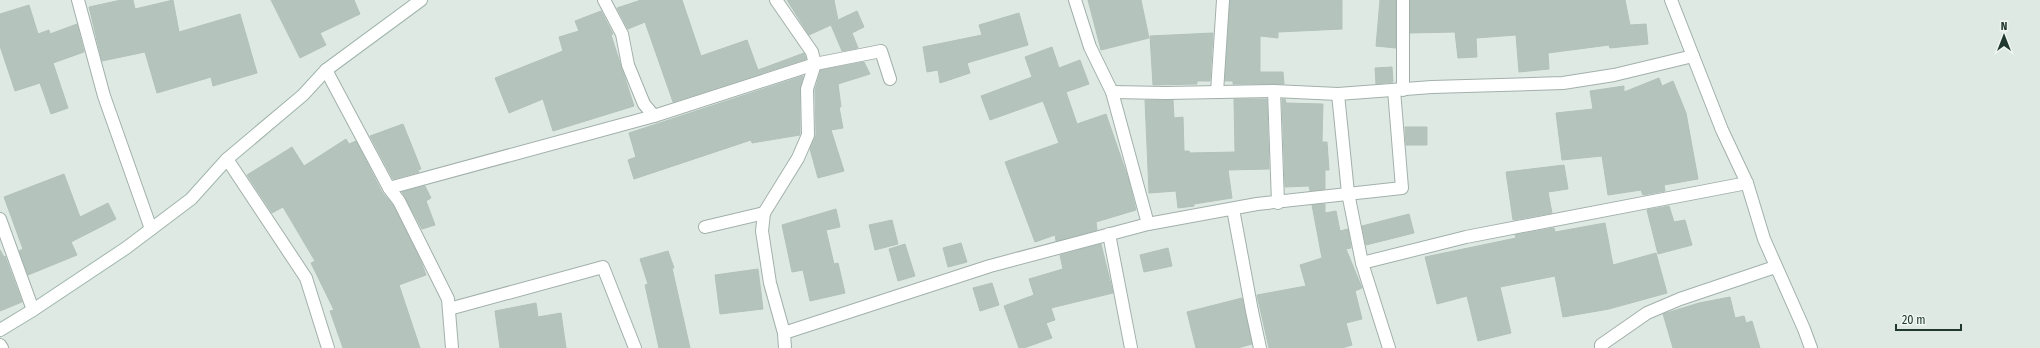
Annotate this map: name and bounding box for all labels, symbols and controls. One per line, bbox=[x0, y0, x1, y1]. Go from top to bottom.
north arrow bbox=[1984, 16, 2024, 56]
text: N bbox=[2001, 20, 2007, 33]
scale bar bbox=[1896, 306, 1961, 332]
text: 20 m bbox=[1902, 313, 1926, 327]

